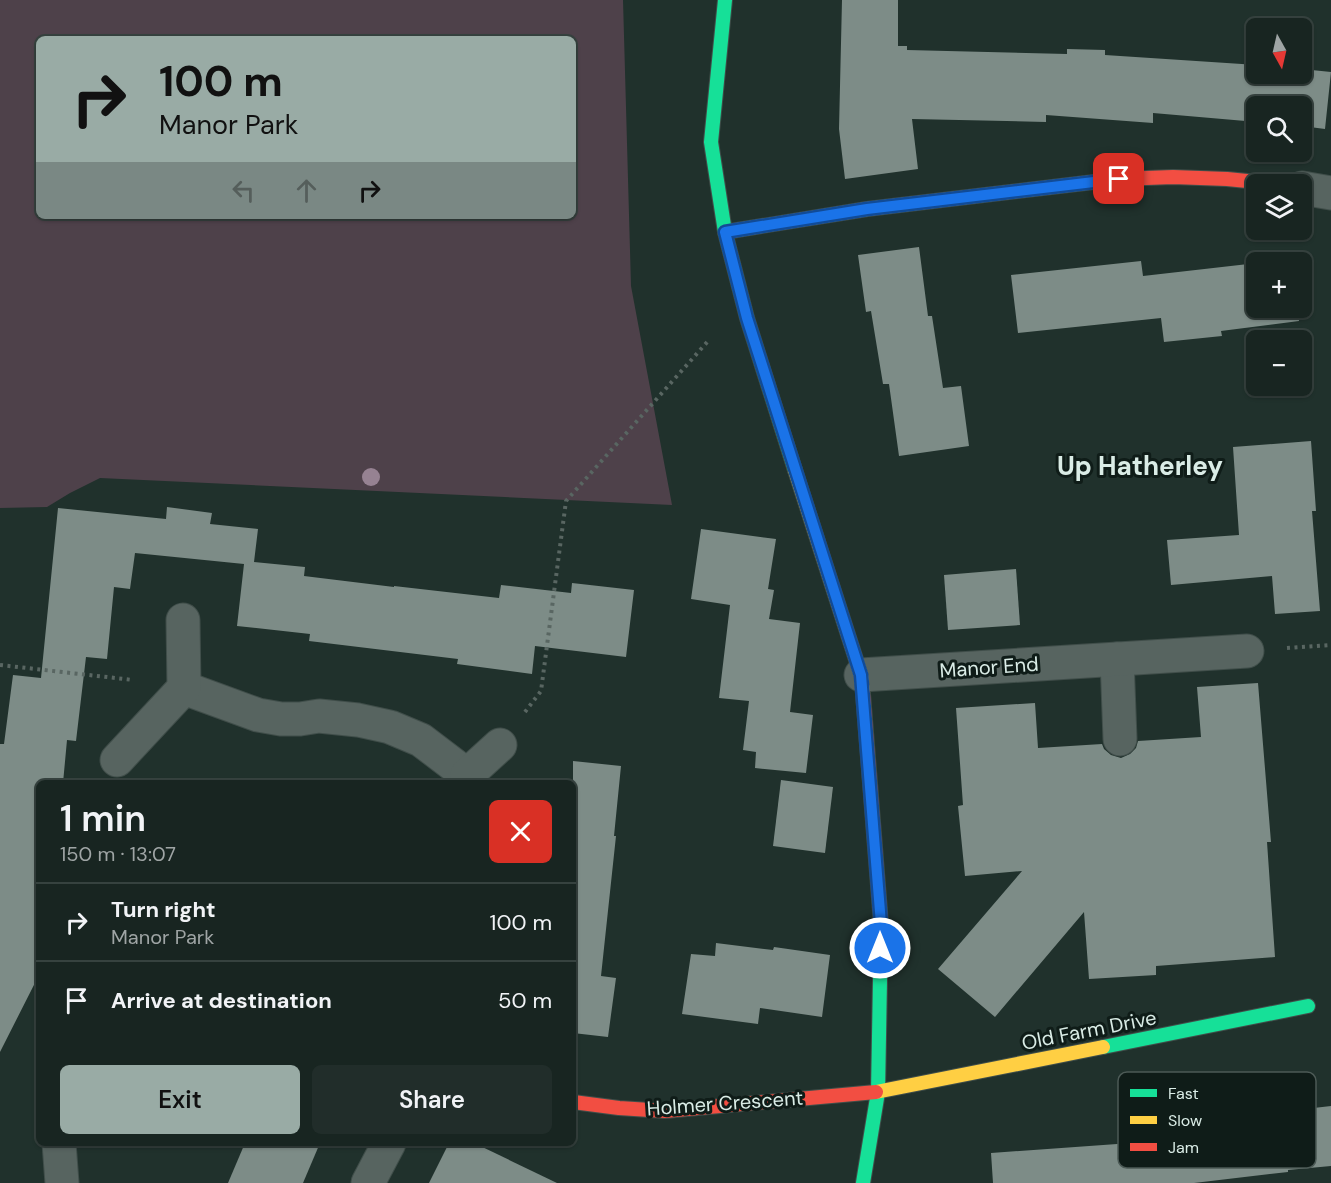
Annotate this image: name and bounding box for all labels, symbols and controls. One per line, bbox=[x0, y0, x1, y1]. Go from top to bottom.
north arrow bbox=[1246, 18, 1312, 84]
map controls bbox=[1246, 18, 1312, 396]
text: 100 m bbox=[159, 54, 283, 109]
icon: right bbox=[60, 60, 138, 138]
button: search bbox=[1246, 96, 1312, 162]
text: Manor Park bbox=[159, 107, 298, 142]
pin bbox=[1093, 153, 1144, 204]
icon: arrive bbox=[1102, 162, 1135, 195]
icon: left bbox=[227, 174, 260, 207]
icon: ahead bbox=[290, 174, 323, 207]
icon: right bbox=[353, 174, 386, 207]
button: layers bbox=[1246, 174, 1312, 240]
button: + bbox=[1246, 252, 1312, 318]
button: − bbox=[1246, 330, 1312, 396]
district label: Up Hatherley bbox=[1057, 449, 1223, 483]
street label: Manor End bbox=[939, 651, 1039, 683]
text: 1 min bbox=[60, 795, 146, 842]
button: close bbox=[489, 800, 552, 863]
text: 150 m · 13:07 bbox=[60, 841, 176, 867]
text: Turn right bbox=[111, 895, 216, 924]
icon: right bbox=[60, 906, 93, 939]
text: 100 m bbox=[490, 908, 552, 937]
position arrow bbox=[848, 916, 912, 980]
text: Manor Park bbox=[111, 924, 214, 950]
icon: arrive bbox=[60, 984, 93, 1017]
text: Arrive at destination bbox=[111, 986, 332, 1015]
text: 50 m bbox=[498, 986, 552, 1015]
street label: Old Farm Drive bbox=[1019, 1004, 1159, 1056]
button: Exit bbox=[60, 1065, 300, 1134]
button: Share bbox=[312, 1065, 552, 1134]
legend bbox=[1118, 1072, 1316, 1168]
text: Fast bbox=[1168, 1083, 1199, 1104]
street label: Holmer Crescent bbox=[646, 1085, 804, 1121]
text: Slow bbox=[1168, 1110, 1202, 1131]
text: Jam bbox=[1168, 1137, 1199, 1158]

